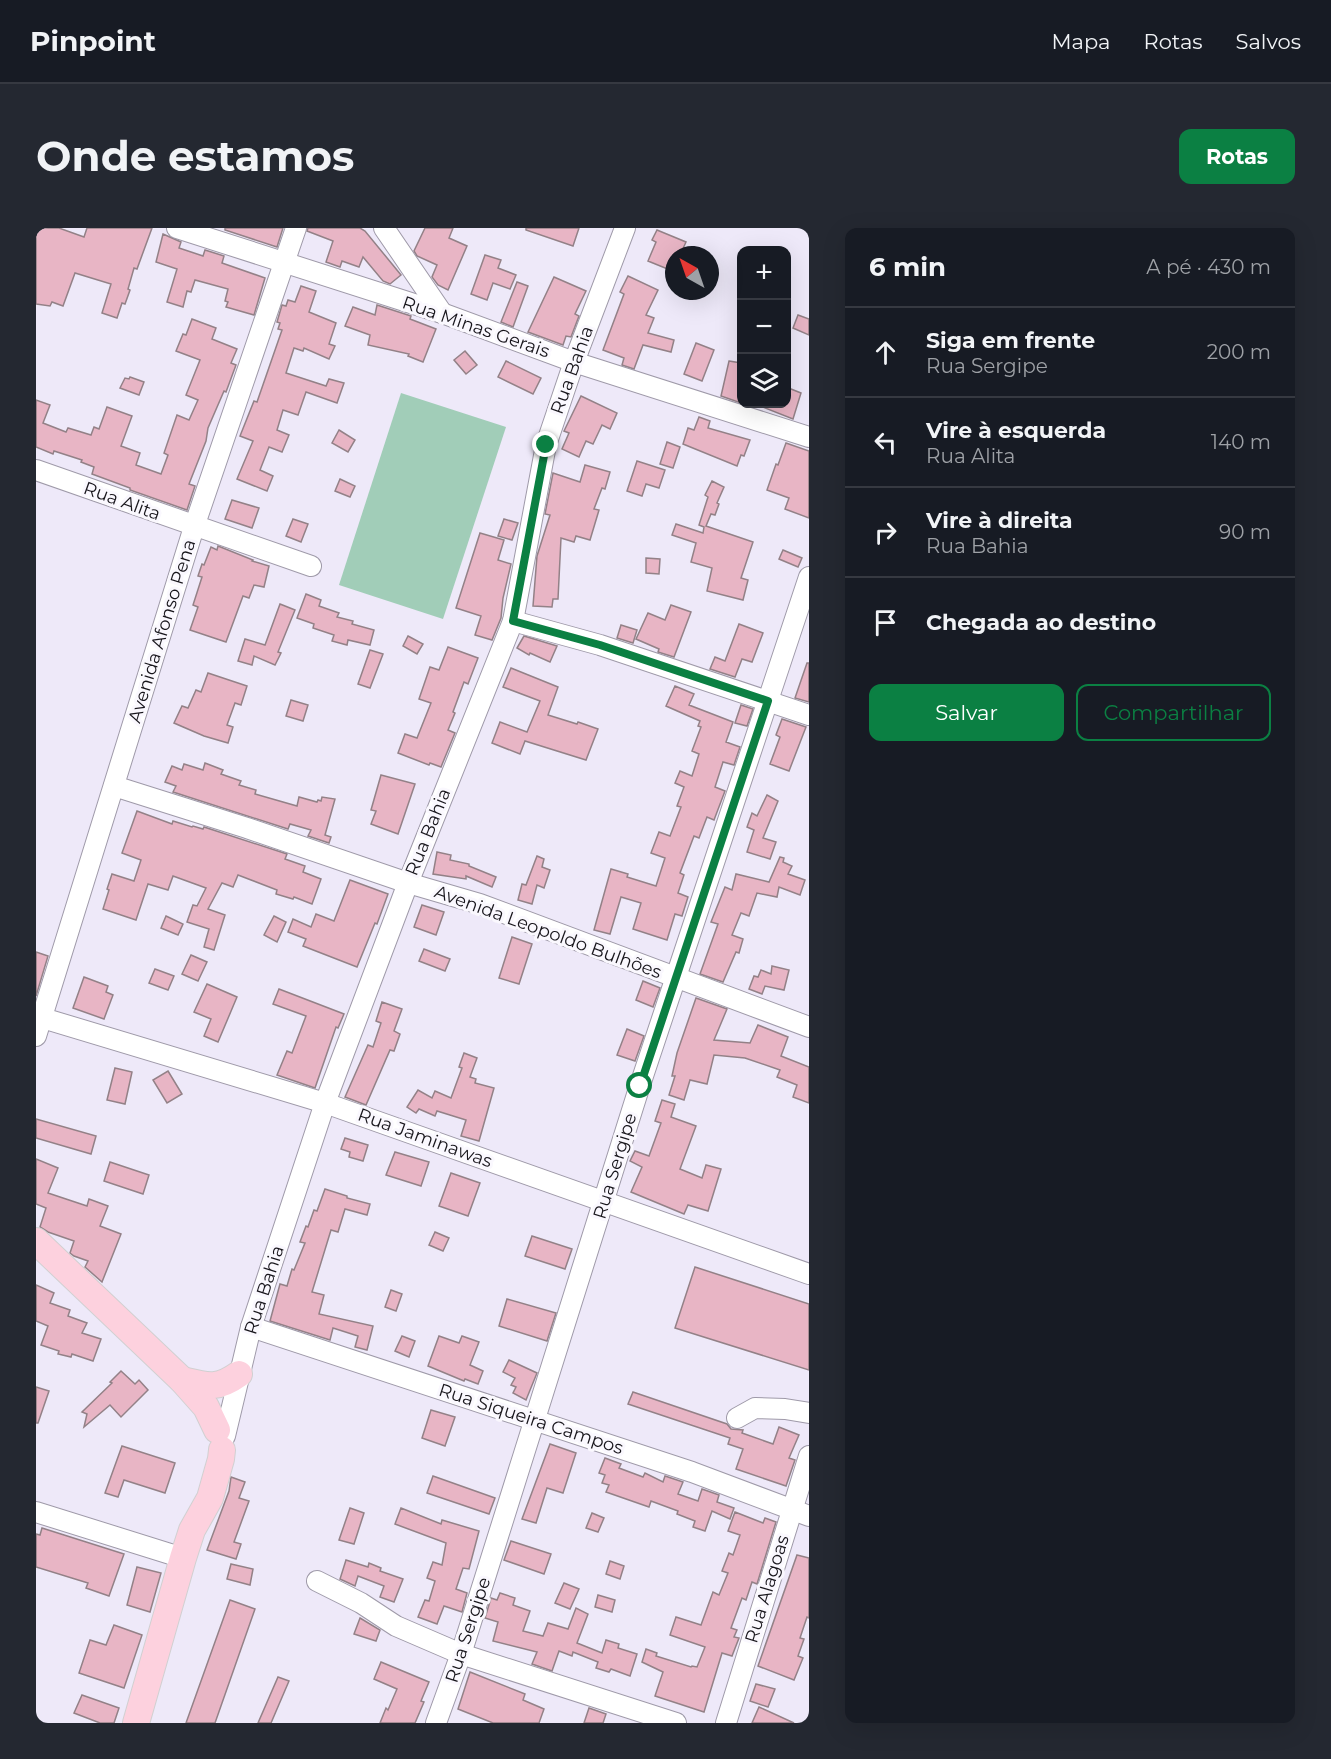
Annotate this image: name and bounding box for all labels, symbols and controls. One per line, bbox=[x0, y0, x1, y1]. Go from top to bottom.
text: Pinpoint bbox=[30, 24, 156, 58]
text: Mapa bbox=[1051, 29, 1110, 54]
text: Rotas bbox=[1143, 29, 1203, 54]
text: Salvos bbox=[1236, 29, 1301, 54]
button: Rotas bbox=[1179, 129, 1295, 184]
text: Onde estamos bbox=[36, 130, 354, 182]
north arrow bbox=[665, 246, 719, 300]
map controls bbox=[737, 246, 791, 408]
button: + bbox=[737, 246, 791, 300]
text: 6 min bbox=[869, 251, 946, 283]
text: A pé · 430 m bbox=[1146, 255, 1271, 279]
street label: Rua Minas Gerais bbox=[399, 291, 553, 363]
button: − bbox=[737, 300, 791, 354]
street label: Rua Bahia bbox=[546, 323, 598, 417]
text: Siga em frente bbox=[926, 327, 1095, 354]
icon: ahead bbox=[869, 336, 902, 369]
text: 200 m bbox=[1207, 340, 1271, 364]
button: layers bbox=[737, 354, 791, 408]
text: Rua Sergipe bbox=[926, 354, 1048, 378]
text: Vire à esquerda bbox=[926, 417, 1106, 444]
icon: left bbox=[869, 426, 902, 459]
text: 140 m bbox=[1211, 430, 1271, 454]
route end bbox=[532, 431, 558, 457]
text: Rua Alita bbox=[926, 444, 1015, 468]
street label: Rua Alita bbox=[80, 477, 164, 525]
text: Vire à direita bbox=[926, 507, 1073, 534]
icon: right bbox=[869, 516, 902, 549]
text: 90 m bbox=[1219, 520, 1271, 544]
text: Rua Bahia bbox=[926, 534, 1029, 558]
street label: Avenida Afonso Pena bbox=[124, 537, 200, 725]
icon: arrive bbox=[869, 606, 902, 639]
text: Chegada ao destino bbox=[926, 609, 1156, 636]
button: Salvar bbox=[869, 684, 1064, 741]
button: Compartilhar bbox=[1076, 684, 1271, 741]
street label: Rua Bahia bbox=[401, 785, 455, 879]
street label: Avenida Leopoldo Bulhões bbox=[431, 881, 665, 983]
route start bbox=[626, 1072, 652, 1098]
street label: Rua Jaminawas bbox=[355, 1103, 495, 1173]
street label: Rua Sergipe bbox=[588, 1110, 642, 1222]
street label: Rua Bahia bbox=[239, 1243, 289, 1337]
street label: Rua Siqueira Campos bbox=[436, 1379, 626, 1459]
street label: Rua Alagoas bbox=[740, 1532, 794, 1646]
street label: Rua Sergipe bbox=[441, 1574, 495, 1686]

